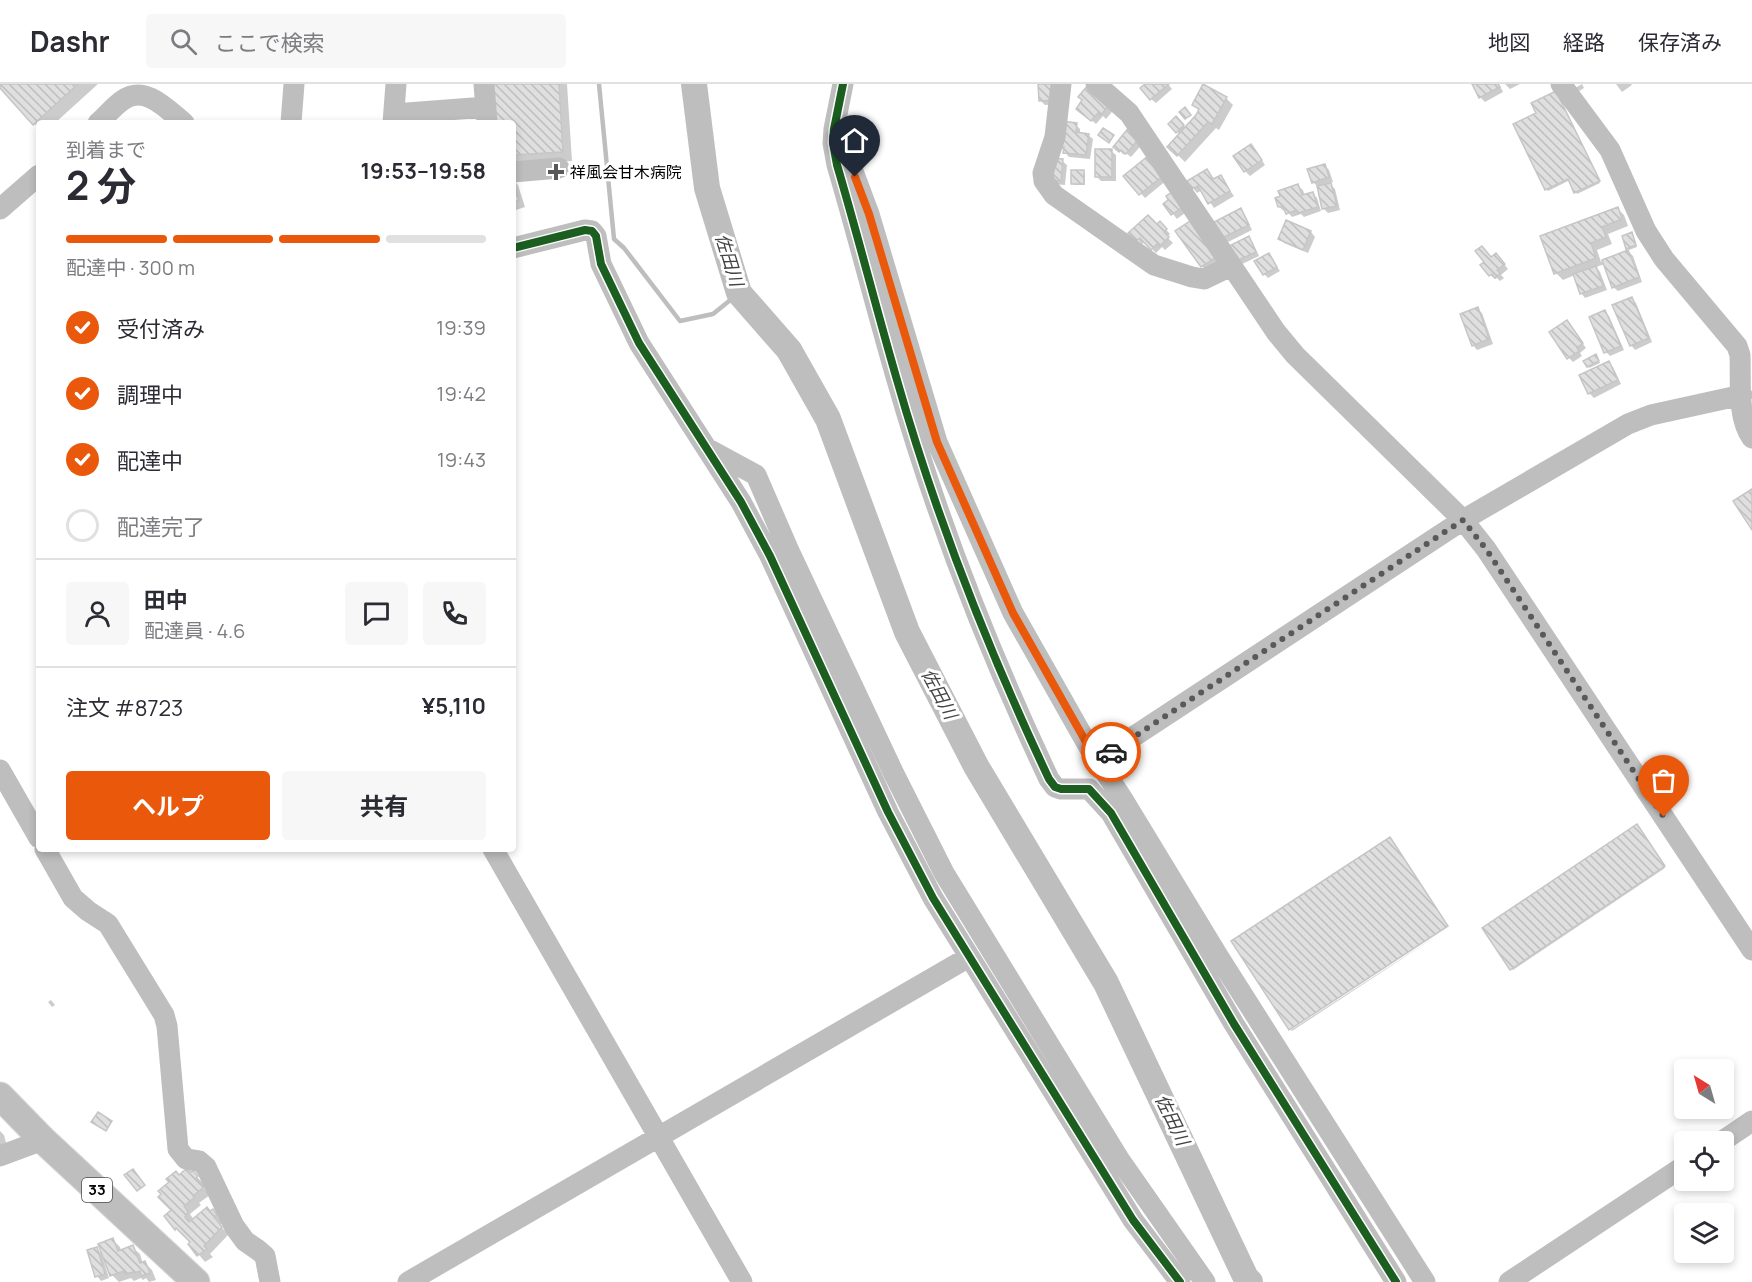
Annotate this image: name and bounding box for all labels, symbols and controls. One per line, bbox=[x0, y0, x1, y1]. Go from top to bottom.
search box bbox=[146, 14, 566, 68]
text: Dashr bbox=[30, 22, 110, 60]
icon: search bbox=[167, 25, 200, 58]
text: ここで検索 bbox=[215, 28, 325, 58]
text: 地図 bbox=[1488, 28, 1530, 56]
text: 経路 bbox=[1563, 28, 1605, 56]
text: 保存済み bbox=[1638, 28, 1722, 56]
pin bbox=[829, 115, 880, 177]
icon: home bbox=[838, 124, 871, 157]
text: 到着まで bbox=[66, 136, 146, 163]
text: 19:53–19:58 bbox=[360, 156, 486, 186]
text: 2 分 bbox=[66, 158, 136, 212]
place label: 祥風会甘木病院 bbox=[570, 161, 682, 183]
marker: 祥風会甘木病院 bbox=[547, 163, 565, 181]
water label: 佐田川 bbox=[711, 230, 750, 291]
text: 配達中 · 300 m bbox=[66, 254, 195, 281]
icon: check bbox=[66, 311, 99, 344]
text: 受付済み bbox=[117, 314, 205, 344]
text: 19:39 bbox=[436, 314, 486, 341]
icon: check bbox=[66, 377, 99, 410]
text: 調理中 bbox=[117, 380, 183, 410]
text: 19:42 bbox=[437, 380, 486, 407]
icon: check bbox=[66, 443, 99, 476]
text: 配達中 bbox=[117, 446, 183, 476]
text: 19:43 bbox=[437, 446, 486, 473]
text: 配達完了 bbox=[117, 512, 205, 542]
button: person bbox=[66, 582, 129, 645]
button: chat bbox=[345, 582, 408, 645]
button: phone bbox=[423, 582, 486, 645]
text: 田中 bbox=[144, 585, 188, 615]
text: 配達員 · 4.6 bbox=[144, 617, 245, 644]
water label: 佐田川 bbox=[917, 664, 964, 725]
text: ¥5,110 bbox=[422, 691, 486, 721]
text: 注文 #8723 bbox=[66, 693, 183, 723]
courier bbox=[1081, 722, 1141, 782]
icon: car bbox=[1095, 736, 1128, 769]
pin bbox=[1638, 755, 1689, 817]
icon: bag bbox=[1647, 764, 1680, 797]
button: ヘルプ bbox=[66, 771, 270, 840]
button: 共有 bbox=[282, 771, 486, 840]
north arrow bbox=[1674, 1059, 1734, 1119]
map controls bbox=[1674, 1059, 1734, 1263]
water label: 佐田川 bbox=[1150, 1090, 1196, 1151]
button: locate bbox=[1674, 1131, 1734, 1191]
road number: 33 bbox=[82, 1178, 112, 1202]
button: layers bbox=[1674, 1203, 1734, 1263]

